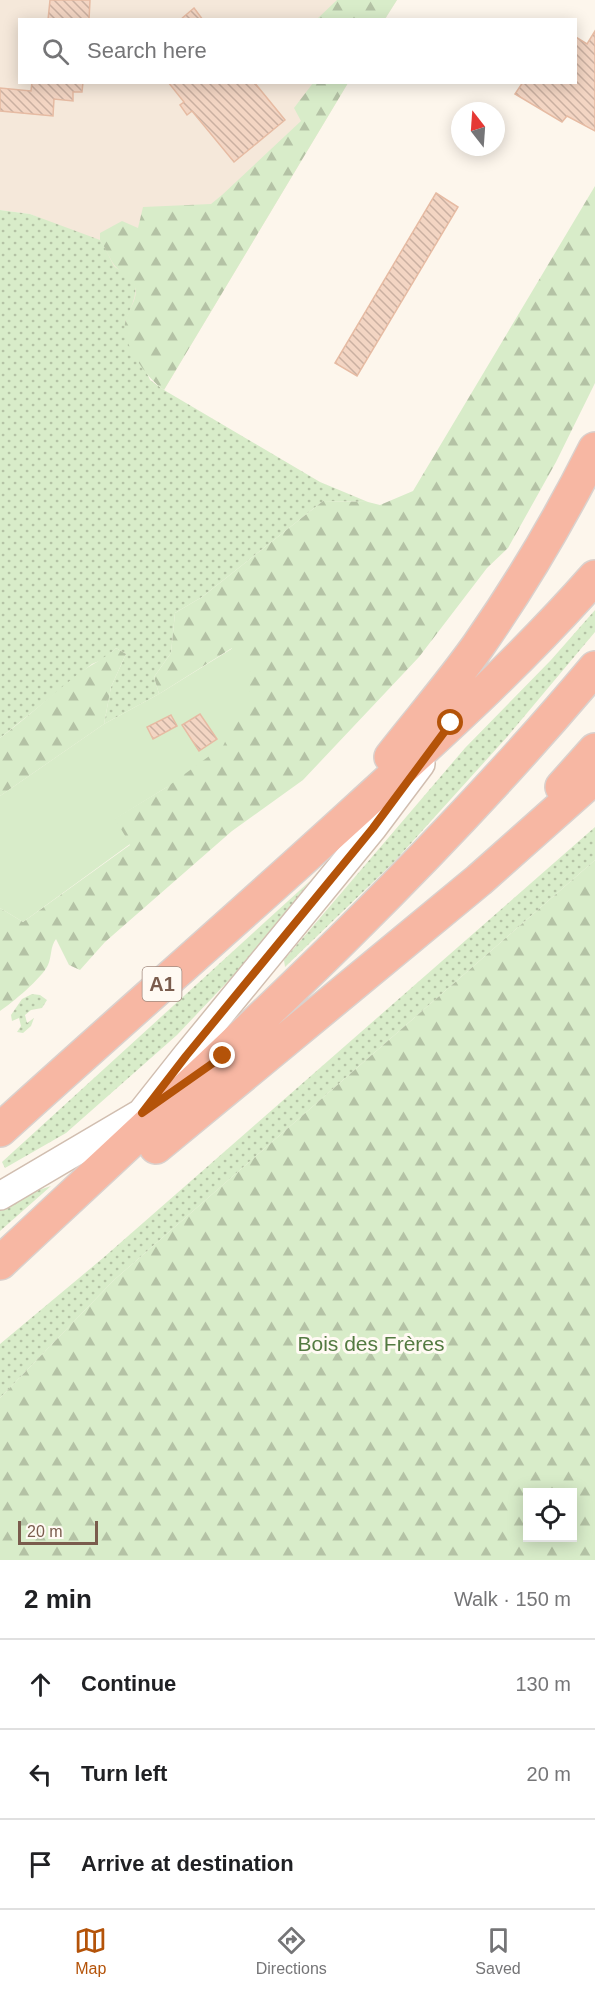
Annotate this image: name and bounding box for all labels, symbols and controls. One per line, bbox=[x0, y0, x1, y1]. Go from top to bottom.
search box bbox=[18, 18, 577, 84]
icon: search bbox=[39, 35, 72, 68]
text: Search here bbox=[87, 38, 207, 63]
north arrow bbox=[451, 102, 505, 156]
route start bbox=[437, 709, 463, 735]
road number: A1 bbox=[142, 967, 182, 1001]
route end bbox=[209, 1042, 235, 1068]
park label: Bois des Frères bbox=[297, 1332, 445, 1355]
map controls bbox=[523, 1488, 577, 1542]
button: locate bbox=[523, 1488, 577, 1542]
scale bar bbox=[18, 1518, 98, 1546]
text: 20 m bbox=[27, 1523, 63, 1540]
text: 2 min bbox=[24, 1584, 92, 1614]
text: Walk · 150 m bbox=[454, 1588, 571, 1610]
icon: ahead bbox=[24, 1668, 57, 1701]
text: Continue bbox=[81, 1671, 176, 1696]
text: 130 m bbox=[515, 1673, 571, 1695]
icon: left bbox=[24, 1758, 57, 1791]
text: Turn left bbox=[81, 1761, 167, 1786]
text: 20 m bbox=[527, 1763, 571, 1785]
icon: arrive bbox=[24, 1848, 57, 1881]
text: Arrive at destination bbox=[81, 1851, 294, 1876]
tab: Map bbox=[74, 1924, 107, 1978]
tab: Directions bbox=[256, 1924, 327, 1978]
tab: Saved bbox=[475, 1924, 521, 1978]

